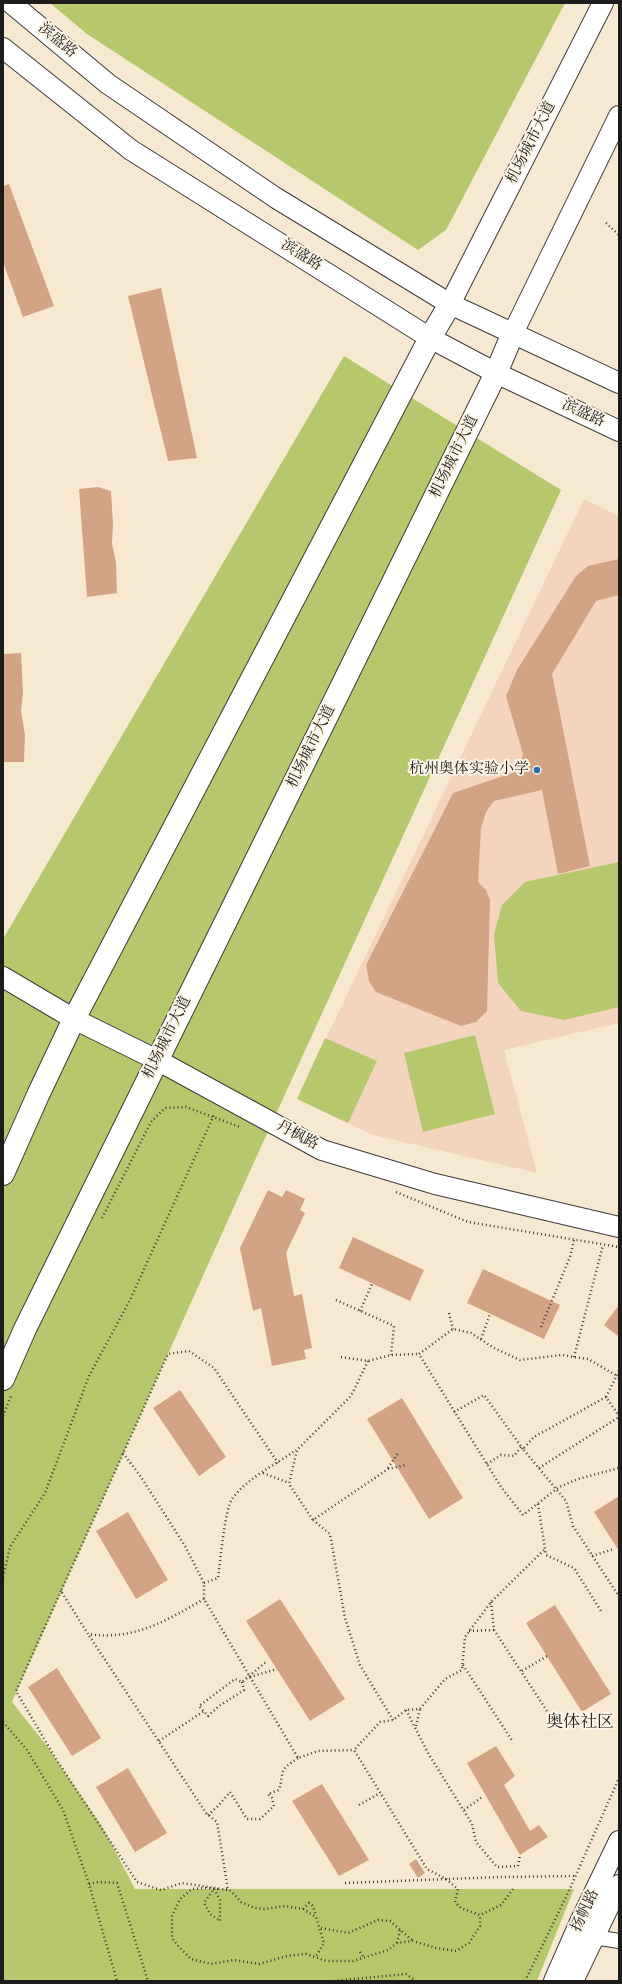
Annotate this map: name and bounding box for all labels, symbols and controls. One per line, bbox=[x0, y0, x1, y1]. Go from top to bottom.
street label: 滨盛路 bbox=[34, 20, 80, 62]
street label: 机场城市大道 bbox=[504, 99, 560, 187]
street label: 滨盛路 bbox=[277, 236, 325, 276]
street label: 滨盛路 bbox=[559, 396, 607, 432]
street label: 机场城市大道 bbox=[427, 413, 483, 501]
street label: 机场城市大道 bbox=[284, 703, 340, 791]
place label: 杭州奥体实验小学 bbox=[409, 761, 529, 779]
marker: 杭州奥体实验小学 bbox=[532, 765, 542, 775]
street label: 机场城市大道 bbox=[140, 994, 196, 1082]
street label: 丹枫路 bbox=[273, 1117, 321, 1155]
district label: 奥体社区 bbox=[546, 1714, 614, 1734]
street label: 扬帆路 bbox=[568, 1887, 604, 1935]

